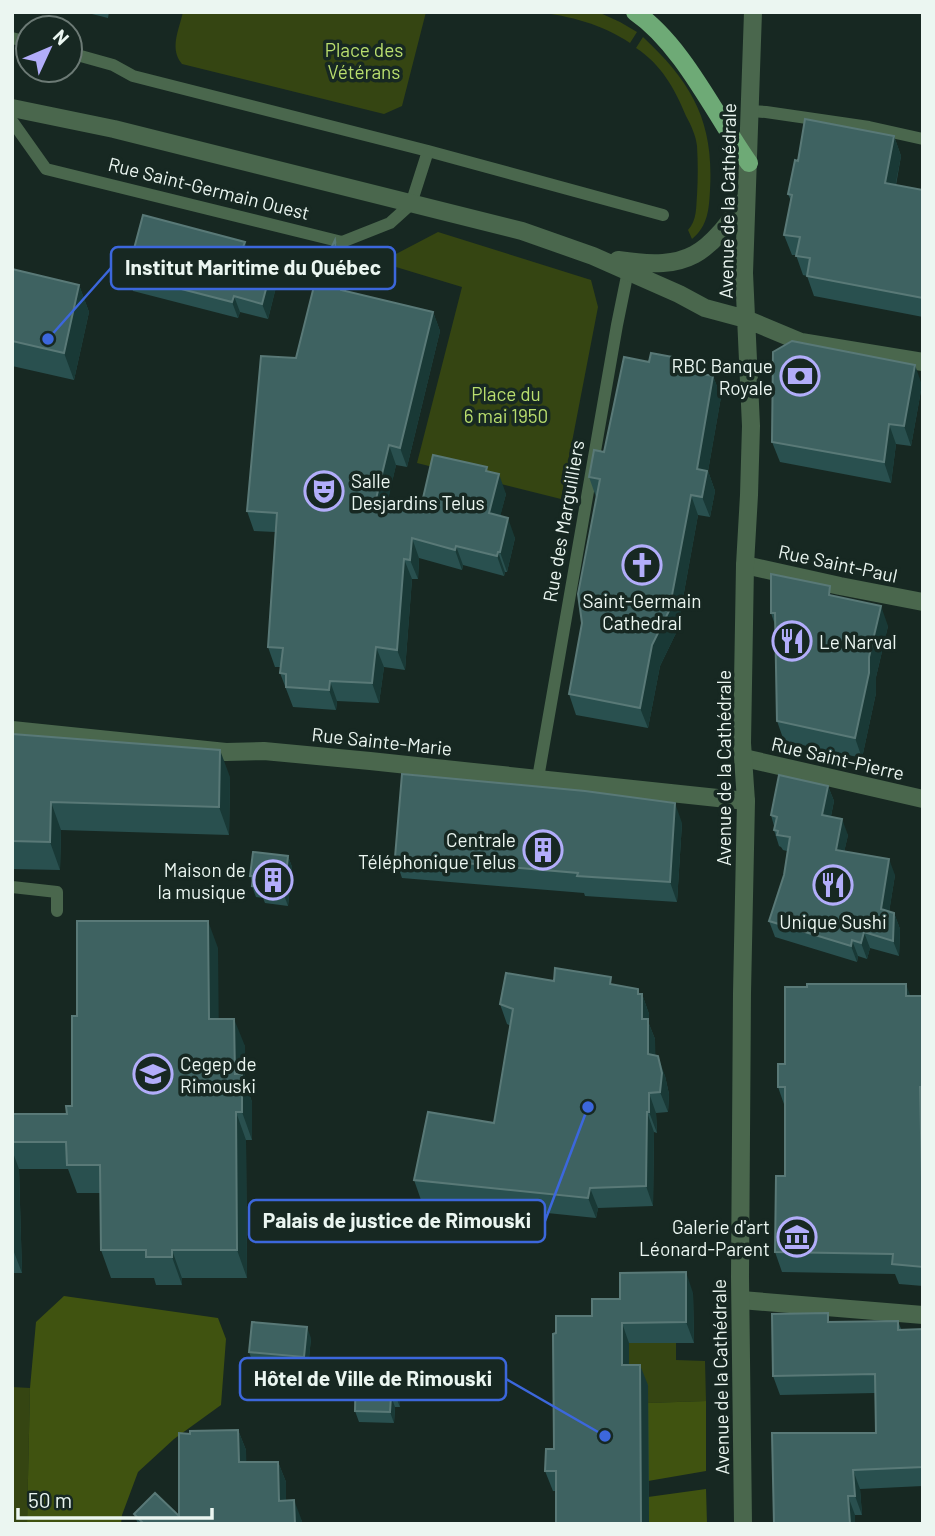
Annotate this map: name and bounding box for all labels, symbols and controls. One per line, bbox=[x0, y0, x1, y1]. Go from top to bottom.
north arrow bbox=[14, 14, 84, 84]
text: N bbox=[49, 24, 74, 49]
park label: Place des Vétérans bbox=[325, 38, 403, 83]
street label: Avenue de la Cathédrale bbox=[714, 103, 740, 299]
street label: Rue Saint-Germain Ouest bbox=[106, 152, 312, 224]
callout: Institut Maritime du Québec bbox=[111, 247, 395, 289]
text: Institut Maritime du Québec bbox=[125, 254, 381, 279]
place label: RBC Banque Royale bbox=[672, 354, 773, 399]
bank icon: RBC Banque Royale bbox=[779, 355, 821, 397]
park label: Place du 6 mai 1950 bbox=[464, 382, 548, 427]
street label: Rue des Marguilliers bbox=[537, 438, 589, 604]
place label: Salle Desjardins Telus bbox=[351, 469, 485, 514]
theatre icon: Salle Desjardins Telus bbox=[303, 470, 345, 512]
street label: Rue Saint-Paul bbox=[776, 539, 900, 587]
church icon: Saint-Germain Cathedral bbox=[621, 544, 663, 586]
place label: Saint-Germain Cathedral bbox=[582, 589, 702, 634]
restaurant icon: Le Narval bbox=[771, 620, 813, 662]
place label: Le Narval bbox=[819, 630, 897, 653]
street label: Avenue de la Cathédrale bbox=[712, 670, 735, 866]
street label: Rue Sainte-Marie bbox=[311, 722, 453, 760]
street label: Rue Saint-Pierre bbox=[769, 732, 907, 784]
place label: Centrale Téléphonique Telus bbox=[358, 828, 516, 873]
building icon: Centrale Téléphonique Telus bbox=[522, 829, 564, 871]
place label: Maison de la musique bbox=[157, 858, 246, 903]
building icon: Maison de la musique bbox=[252, 859, 294, 901]
restaurant icon: Unique Sushi bbox=[812, 864, 854, 906]
place label: Unique Sushi bbox=[779, 910, 887, 933]
place label: Cegep de Rimouski bbox=[180, 1052, 257, 1097]
school or university icon: Cegep de Rimouski bbox=[132, 1053, 174, 1095]
callout: Palais de justice de Rimouski bbox=[249, 1200, 545, 1242]
text: Palais de justice de Rimouski bbox=[263, 1207, 531, 1232]
place label: Galerie d'art Léonard-Parent bbox=[639, 1215, 770, 1260]
museum icon: Galerie d'art Léonard-Parent bbox=[776, 1216, 818, 1258]
street label: Avenue de la Cathédrale bbox=[707, 1279, 733, 1475]
callout: Hôtel de Ville de Rimouski bbox=[240, 1358, 506, 1400]
text: Hôtel de Ville de Rimouski bbox=[254, 1365, 492, 1390]
scale bar bbox=[18, 1476, 212, 1520]
text: 50 m bbox=[28, 1487, 72, 1512]

